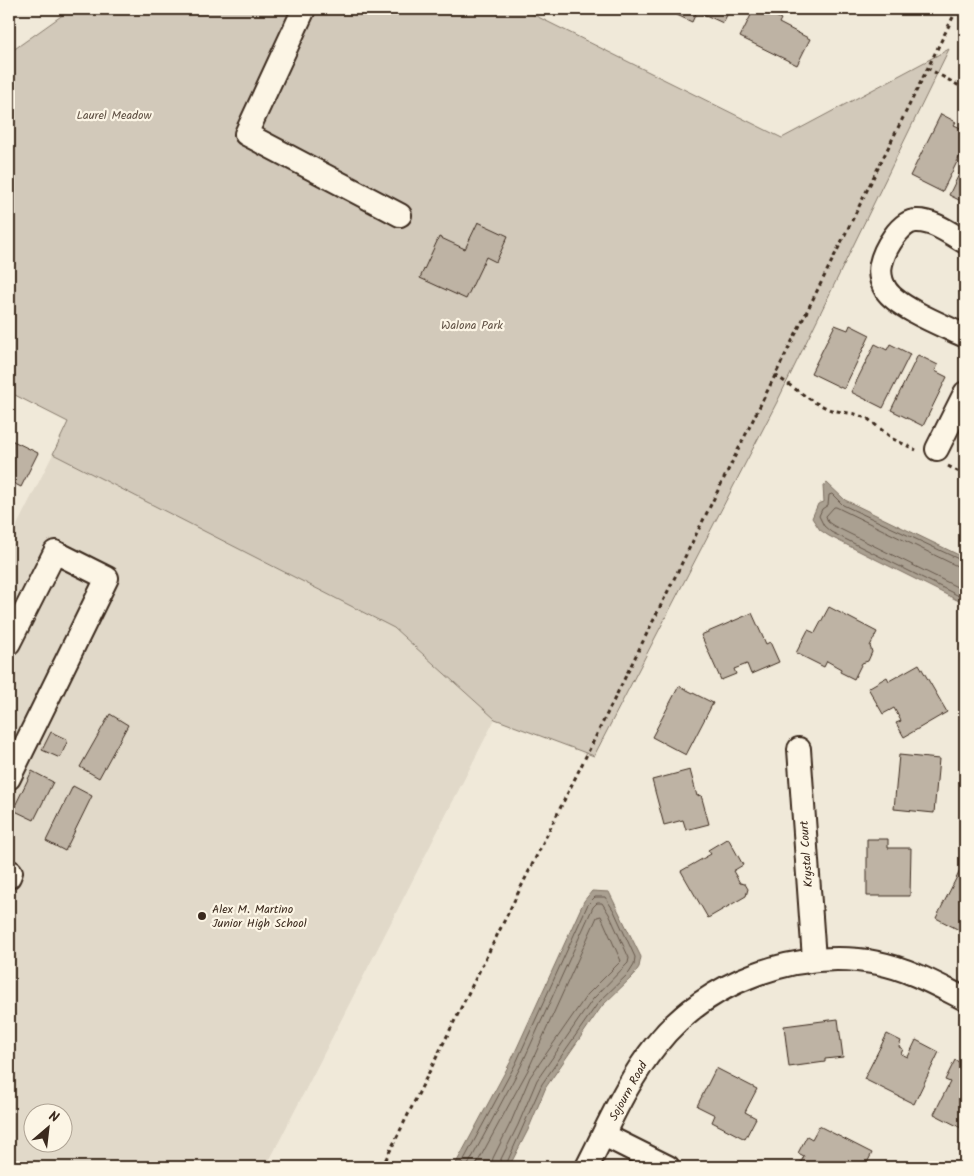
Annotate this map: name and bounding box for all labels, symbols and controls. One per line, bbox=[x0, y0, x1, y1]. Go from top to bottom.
park label: Laurel Meadow bbox=[76, 106, 152, 125]
park label: Walona Park bbox=[441, 316, 503, 335]
street label: Krystal Court bbox=[795, 820, 818, 888]
place label: Alex M. Martino Junior High School bbox=[212, 900, 307, 933]
marker: Alex M. Martino Junior High School bbox=[196, 910, 208, 922]
street label: Sojourn Road bbox=[604, 1057, 653, 1124]
north arrow bbox=[22, 1104, 72, 1154]
text: N bbox=[45, 1106, 63, 1129]

